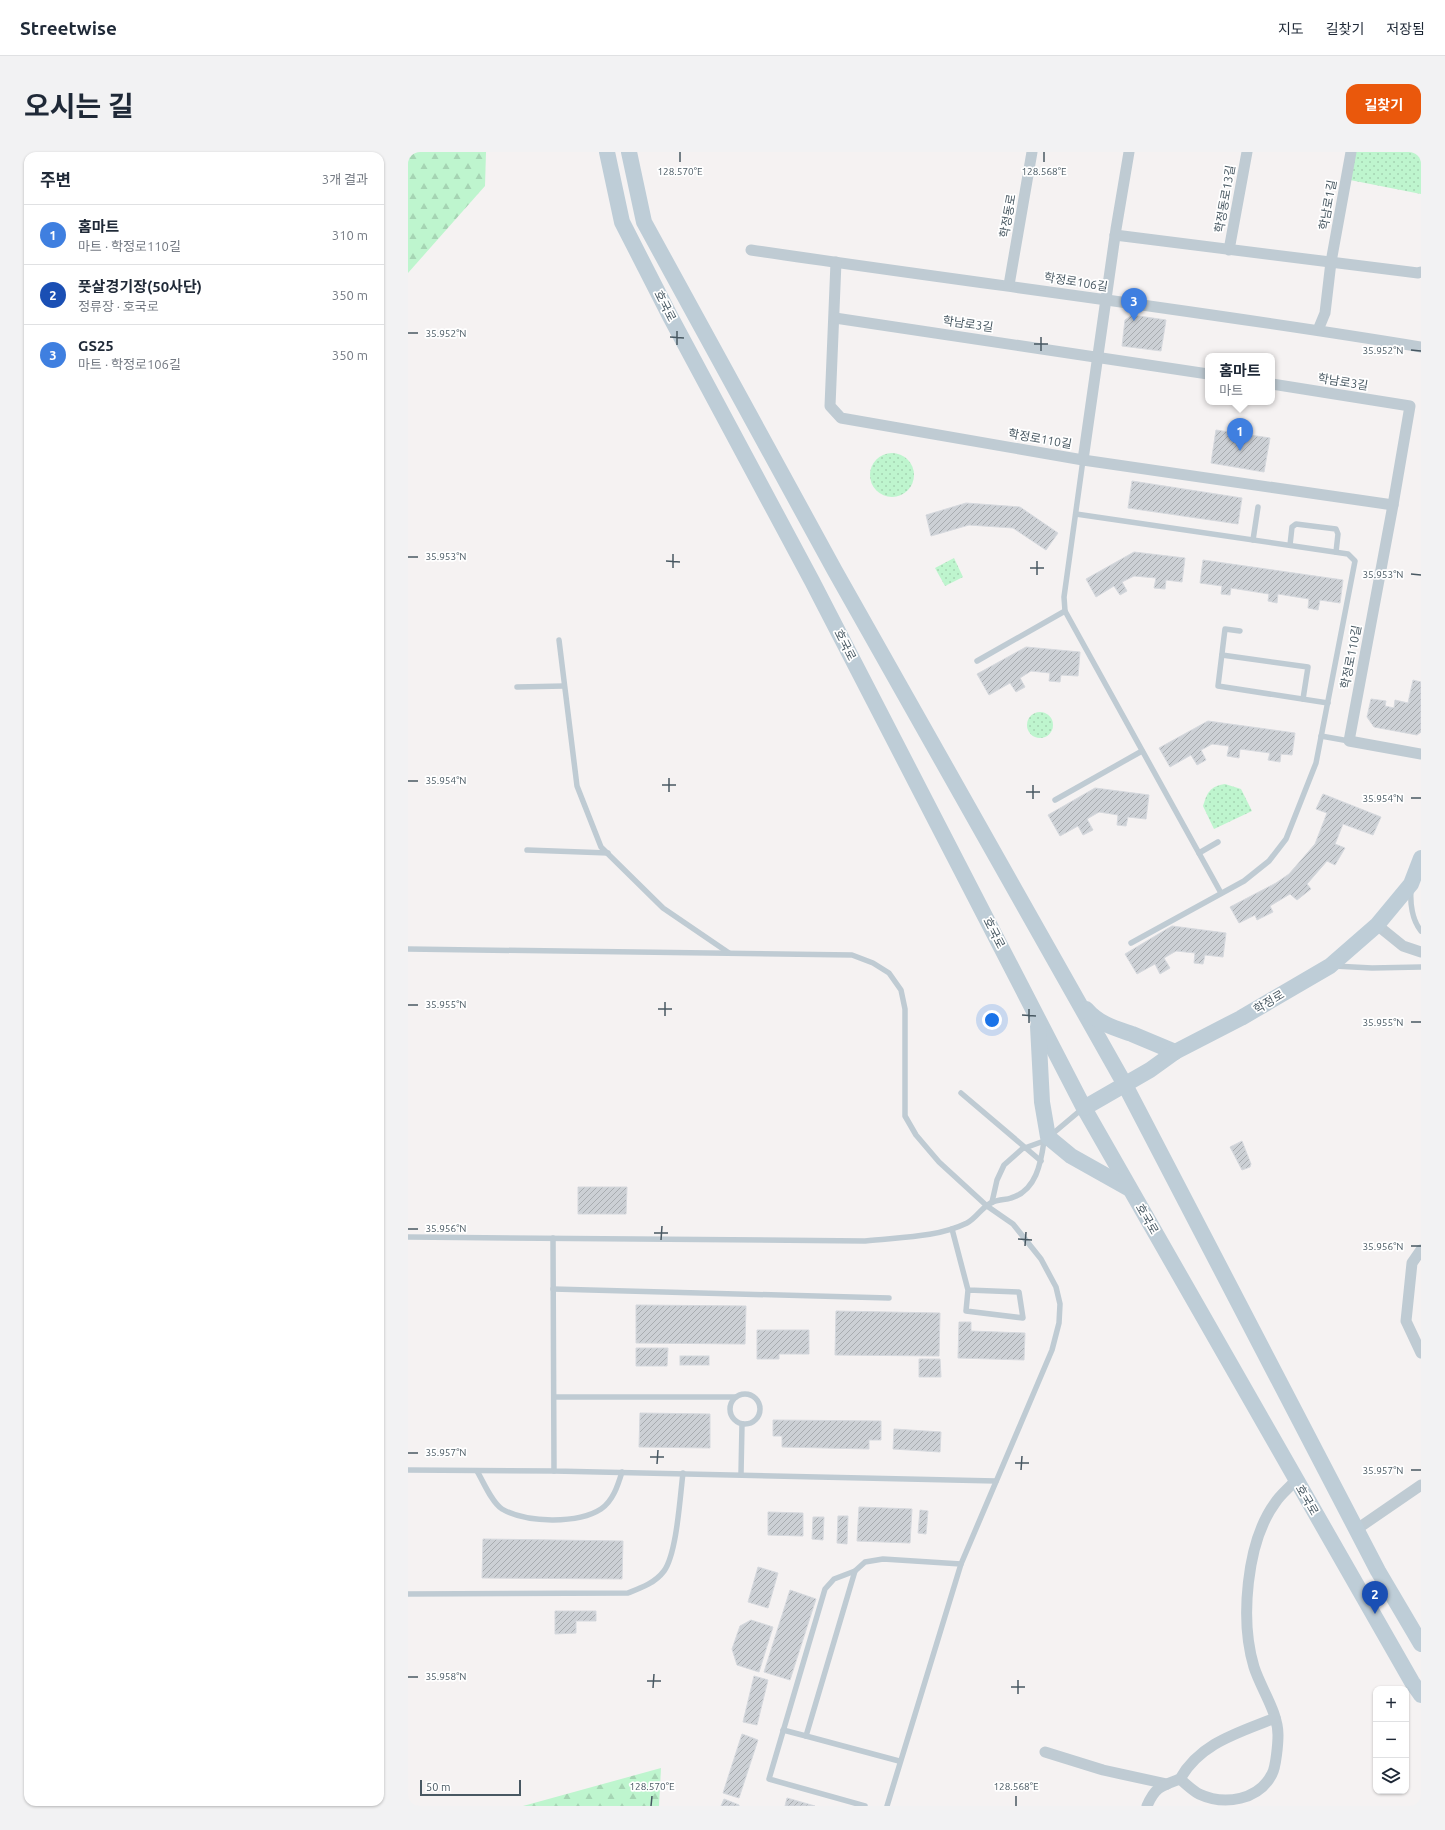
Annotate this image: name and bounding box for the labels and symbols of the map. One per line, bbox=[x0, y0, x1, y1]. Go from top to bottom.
street label: 학정동로13길 bbox=[1212, 164, 1237, 234]
text: 128.570°E bbox=[657, 166, 703, 177]
text: 128.568°E bbox=[1021, 166, 1067, 177]
street label: 학남로1길 bbox=[1317, 179, 1338, 231]
street label: 학정동로 bbox=[997, 193, 1018, 239]
street label: 학정로106길 bbox=[1043, 270, 1109, 293]
street label: 호국로 bbox=[652, 288, 679, 323]
pin: 3 bbox=[1121, 288, 1147, 321]
street label: 학남로3길 bbox=[942, 314, 994, 333]
text: 35.952°N bbox=[425, 328, 467, 339]
text: 35.952°N bbox=[1362, 345, 1404, 356]
street label: 학남로3길 bbox=[1317, 371, 1369, 392]
pin: 1 bbox=[1227, 418, 1253, 451]
street label: 학정로110길 bbox=[1007, 427, 1073, 451]
text: 35.953°N bbox=[425, 551, 467, 562]
text: 35.953°N bbox=[1362, 569, 1404, 580]
street label: 학정로110길 bbox=[1338, 624, 1363, 690]
street label: 호국로 bbox=[832, 627, 859, 662]
text: 35.954°N bbox=[425, 775, 467, 786]
text: 35.954°N bbox=[1362, 793, 1404, 804]
street label: 호국로 bbox=[981, 915, 1008, 950]
street label: 학정로 bbox=[1251, 987, 1286, 1016]
text: 35.955°N bbox=[425, 999, 467, 1010]
your location bbox=[982, 1010, 1002, 1030]
text: 35.955°N bbox=[1362, 1017, 1404, 1028]
street label: 호국로 bbox=[1134, 1201, 1161, 1236]
text: 35.956°N bbox=[425, 1223, 467, 1234]
text: 35.956°N bbox=[1362, 1241, 1404, 1252]
text: 35.957°N bbox=[425, 1447, 467, 1458]
text: 35.957°N bbox=[1362, 1465, 1404, 1476]
street label: 호국로 bbox=[1294, 1482, 1321, 1517]
pin: 2 bbox=[1362, 1581, 1388, 1614]
text: 35.958°N bbox=[425, 1671, 467, 1682]
scale bar bbox=[420, 1778, 521, 1797]
text: 128.570°E bbox=[629, 1781, 675, 1792]
text: 128.568°E bbox=[993, 1781, 1039, 1792]

